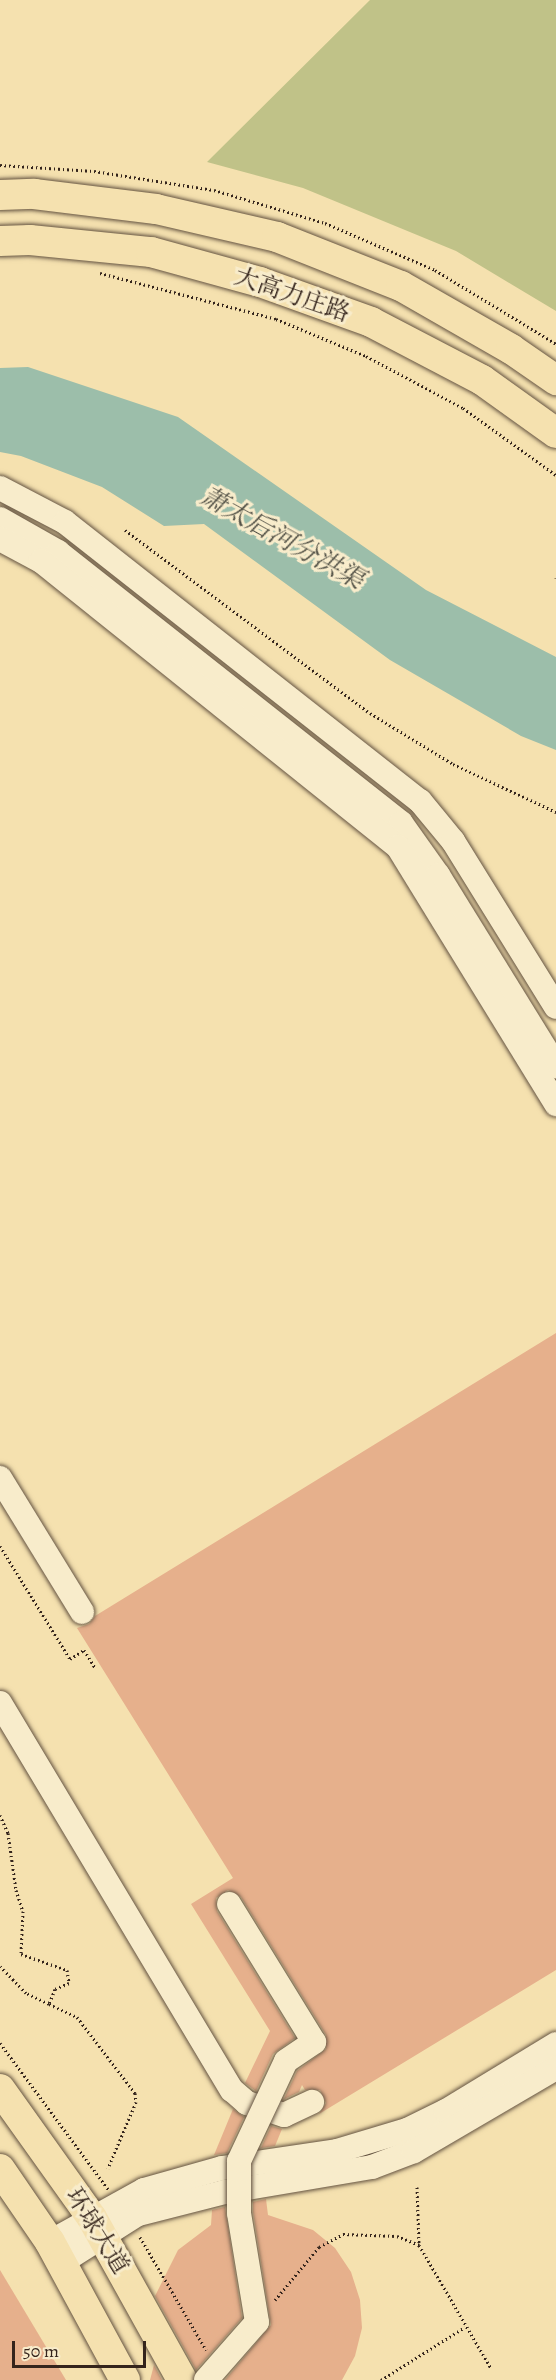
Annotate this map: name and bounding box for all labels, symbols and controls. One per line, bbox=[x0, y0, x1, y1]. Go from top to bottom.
street label: 大高力庄路 bbox=[231, 262, 353, 328]
water label: 萧太后河分洪渠 bbox=[195, 480, 369, 596]
street label: 环球大道 bbox=[59, 2183, 135, 2279]
scale bar bbox=[15, 2329, 148, 2367]
text: 50 m bbox=[23, 2339, 59, 2363]

